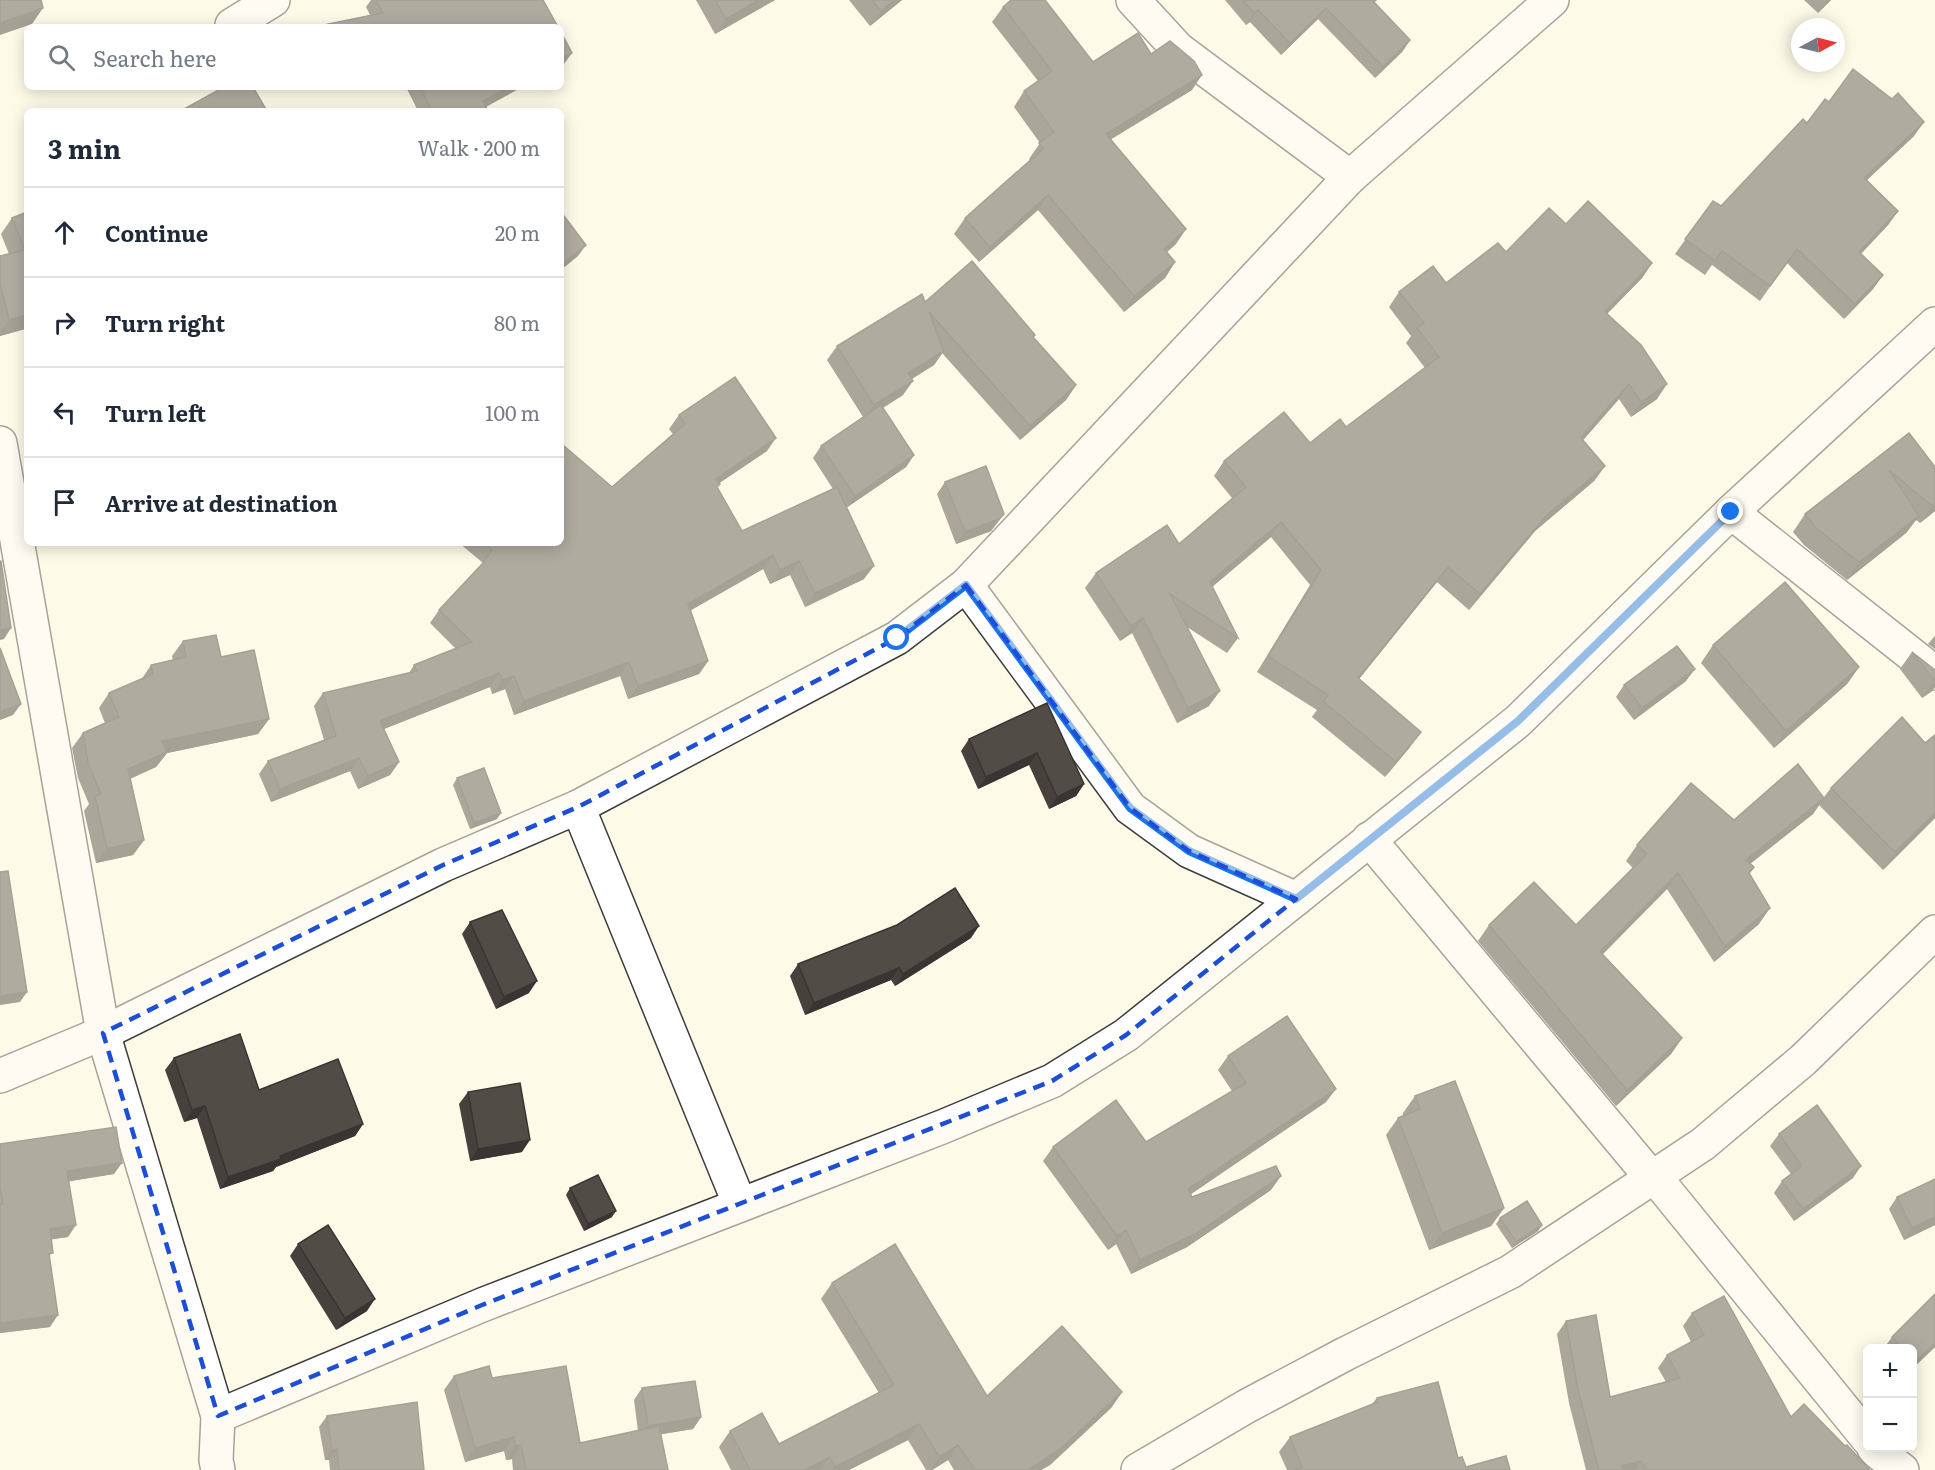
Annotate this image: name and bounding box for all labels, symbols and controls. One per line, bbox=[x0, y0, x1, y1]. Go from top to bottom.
north arrow bbox=[1791, 18, 1845, 72]
search box bbox=[24, 24, 564, 90]
icon: search bbox=[45, 41, 78, 74]
text: Search here bbox=[93, 41, 216, 74]
text: 3 min bbox=[48, 128, 121, 167]
text: Walk · 200 m bbox=[417, 132, 540, 162]
icon: ahead bbox=[48, 216, 81, 249]
text: Continue bbox=[105, 216, 208, 249]
text: 20 m bbox=[495, 217, 540, 247]
icon: right bbox=[48, 306, 81, 339]
text: Turn right bbox=[105, 306, 225, 339]
text: 80 m bbox=[494, 307, 540, 337]
icon: left bbox=[48, 396, 81, 429]
text: Turn left bbox=[105, 396, 206, 429]
text: 100 m bbox=[485, 397, 540, 427]
icon: arrive bbox=[48, 486, 81, 519]
text: Arrive at destination bbox=[105, 486, 338, 519]
route end bbox=[1717, 498, 1743, 524]
route start bbox=[883, 624, 909, 650]
map controls bbox=[1863, 1344, 1917, 1452]
button: + bbox=[1863, 1344, 1917, 1398]
button: − bbox=[1863, 1398, 1917, 1452]

